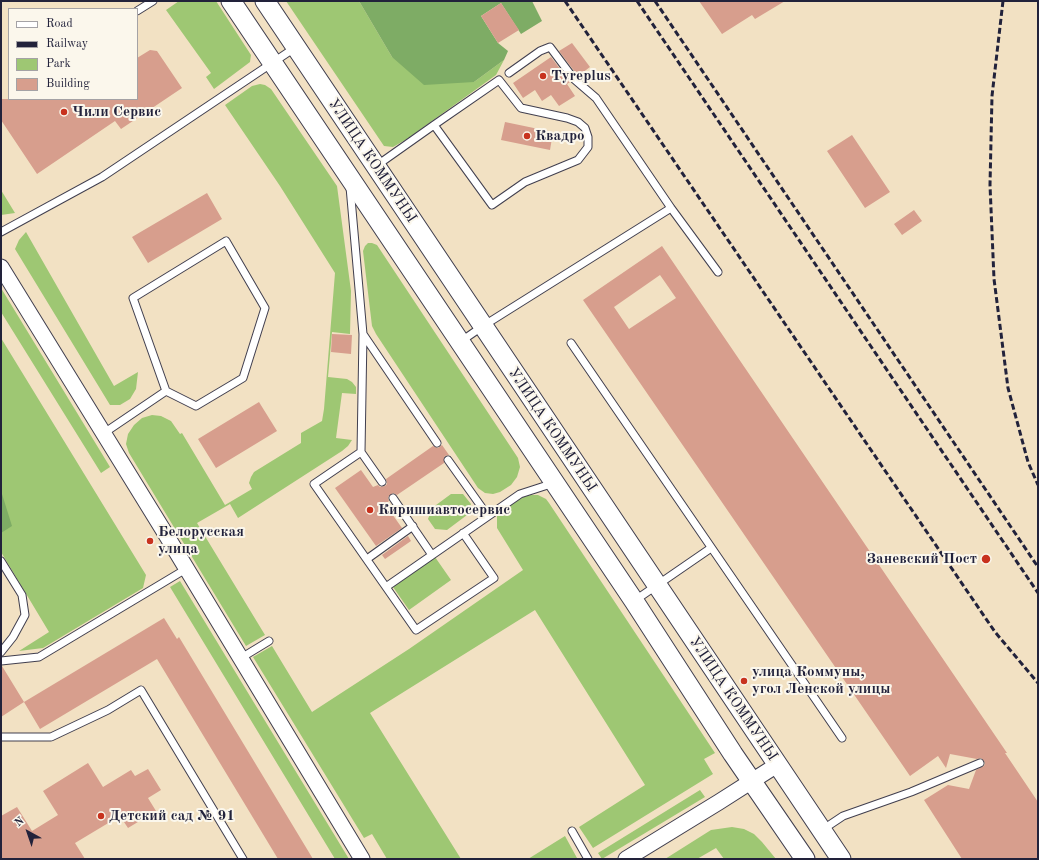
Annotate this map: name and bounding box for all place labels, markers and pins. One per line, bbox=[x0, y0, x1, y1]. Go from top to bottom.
place label: Tyreplus bbox=[551, 67, 611, 85]
marker: Tyreplus bbox=[538, 71, 548, 81]
place label: Чили Сервис bbox=[72, 103, 161, 121]
marker: Чили Сервис bbox=[59, 107, 69, 117]
place label: Квадро bbox=[535, 127, 585, 145]
marker: Квадро bbox=[522, 131, 532, 141]
place label: Киришиавтосервис bbox=[378, 501, 510, 519]
marker: Киришиавтосервис bbox=[365, 505, 375, 515]
place label: Белорусская улица bbox=[158, 523, 244, 558]
marker: Белорусская улица bbox=[145, 536, 155, 546]
place label: Заневский Пост bbox=[866, 550, 977, 568]
marker: Заневский Пост bbox=[980, 553, 992, 565]
place label: улица Коммуны, угол Ленской улицы bbox=[752, 663, 890, 698]
marker: улица Коммуны, угол Ленской улицы bbox=[739, 676, 749, 686]
place label: Детский сад № 91 bbox=[109, 807, 235, 825]
marker: Детский сад № 91 bbox=[96, 811, 106, 821]

